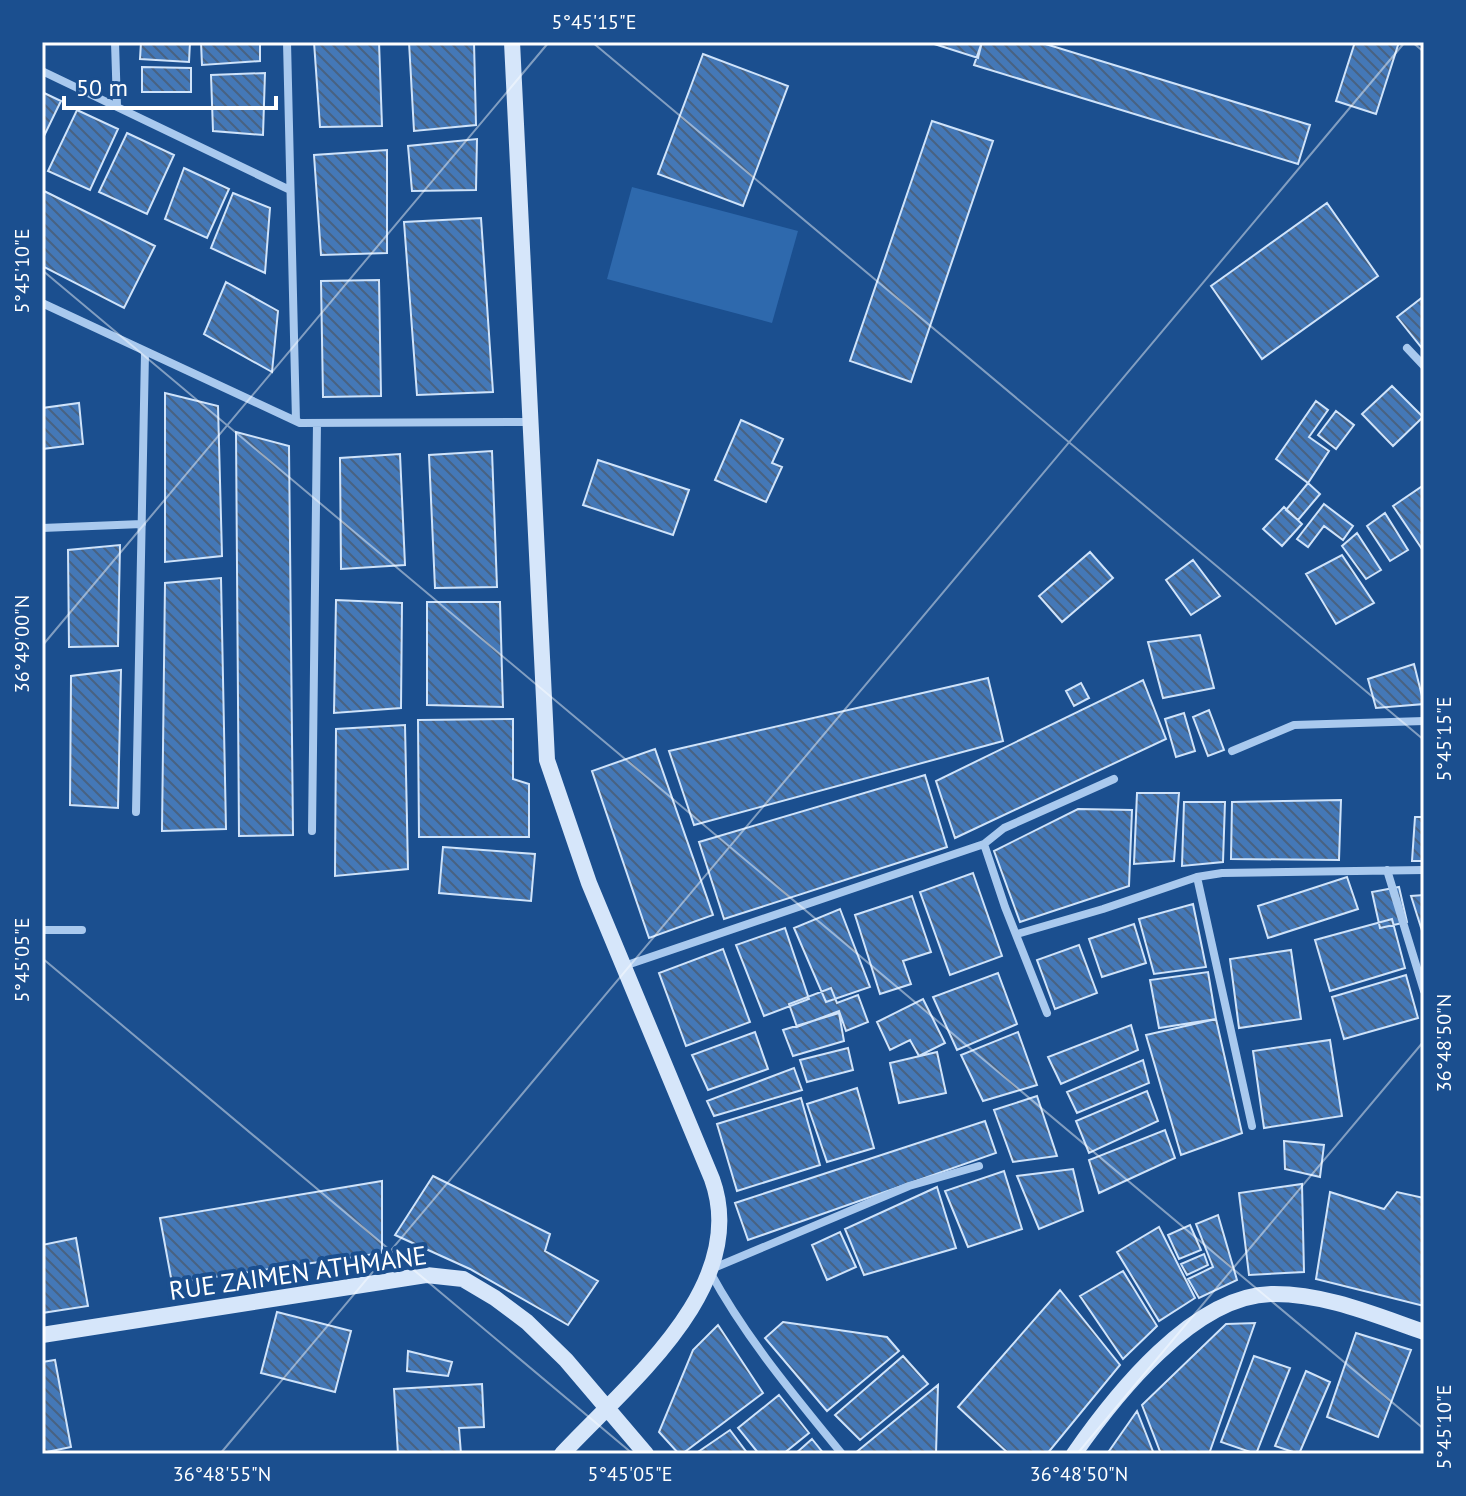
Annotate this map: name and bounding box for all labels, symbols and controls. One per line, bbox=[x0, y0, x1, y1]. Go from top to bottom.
text: 5°45'15"E bbox=[552, 9, 636, 35]
scale bar bbox=[64, 60, 276, 110]
text: 50 m bbox=[76, 72, 128, 103]
text: 5°45'10"E bbox=[9, 229, 35, 313]
text: 36°49'00"N bbox=[9, 595, 35, 693]
text: 5°45'15"E bbox=[1431, 697, 1457, 781]
text: 5°45'05"E bbox=[9, 918, 35, 1002]
text: 36°48'50"N bbox=[1431, 994, 1457, 1092]
street label: RUE ZAIMEN ATHMANE bbox=[167, 1238, 429, 1307]
text: 5°45'10"E bbox=[1431, 1385, 1457, 1469]
text: 36°48'55"N bbox=[173, 1461, 271, 1487]
text: 5°45'05"E bbox=[588, 1461, 672, 1487]
text: 36°48'50"N bbox=[1030, 1461, 1128, 1487]

